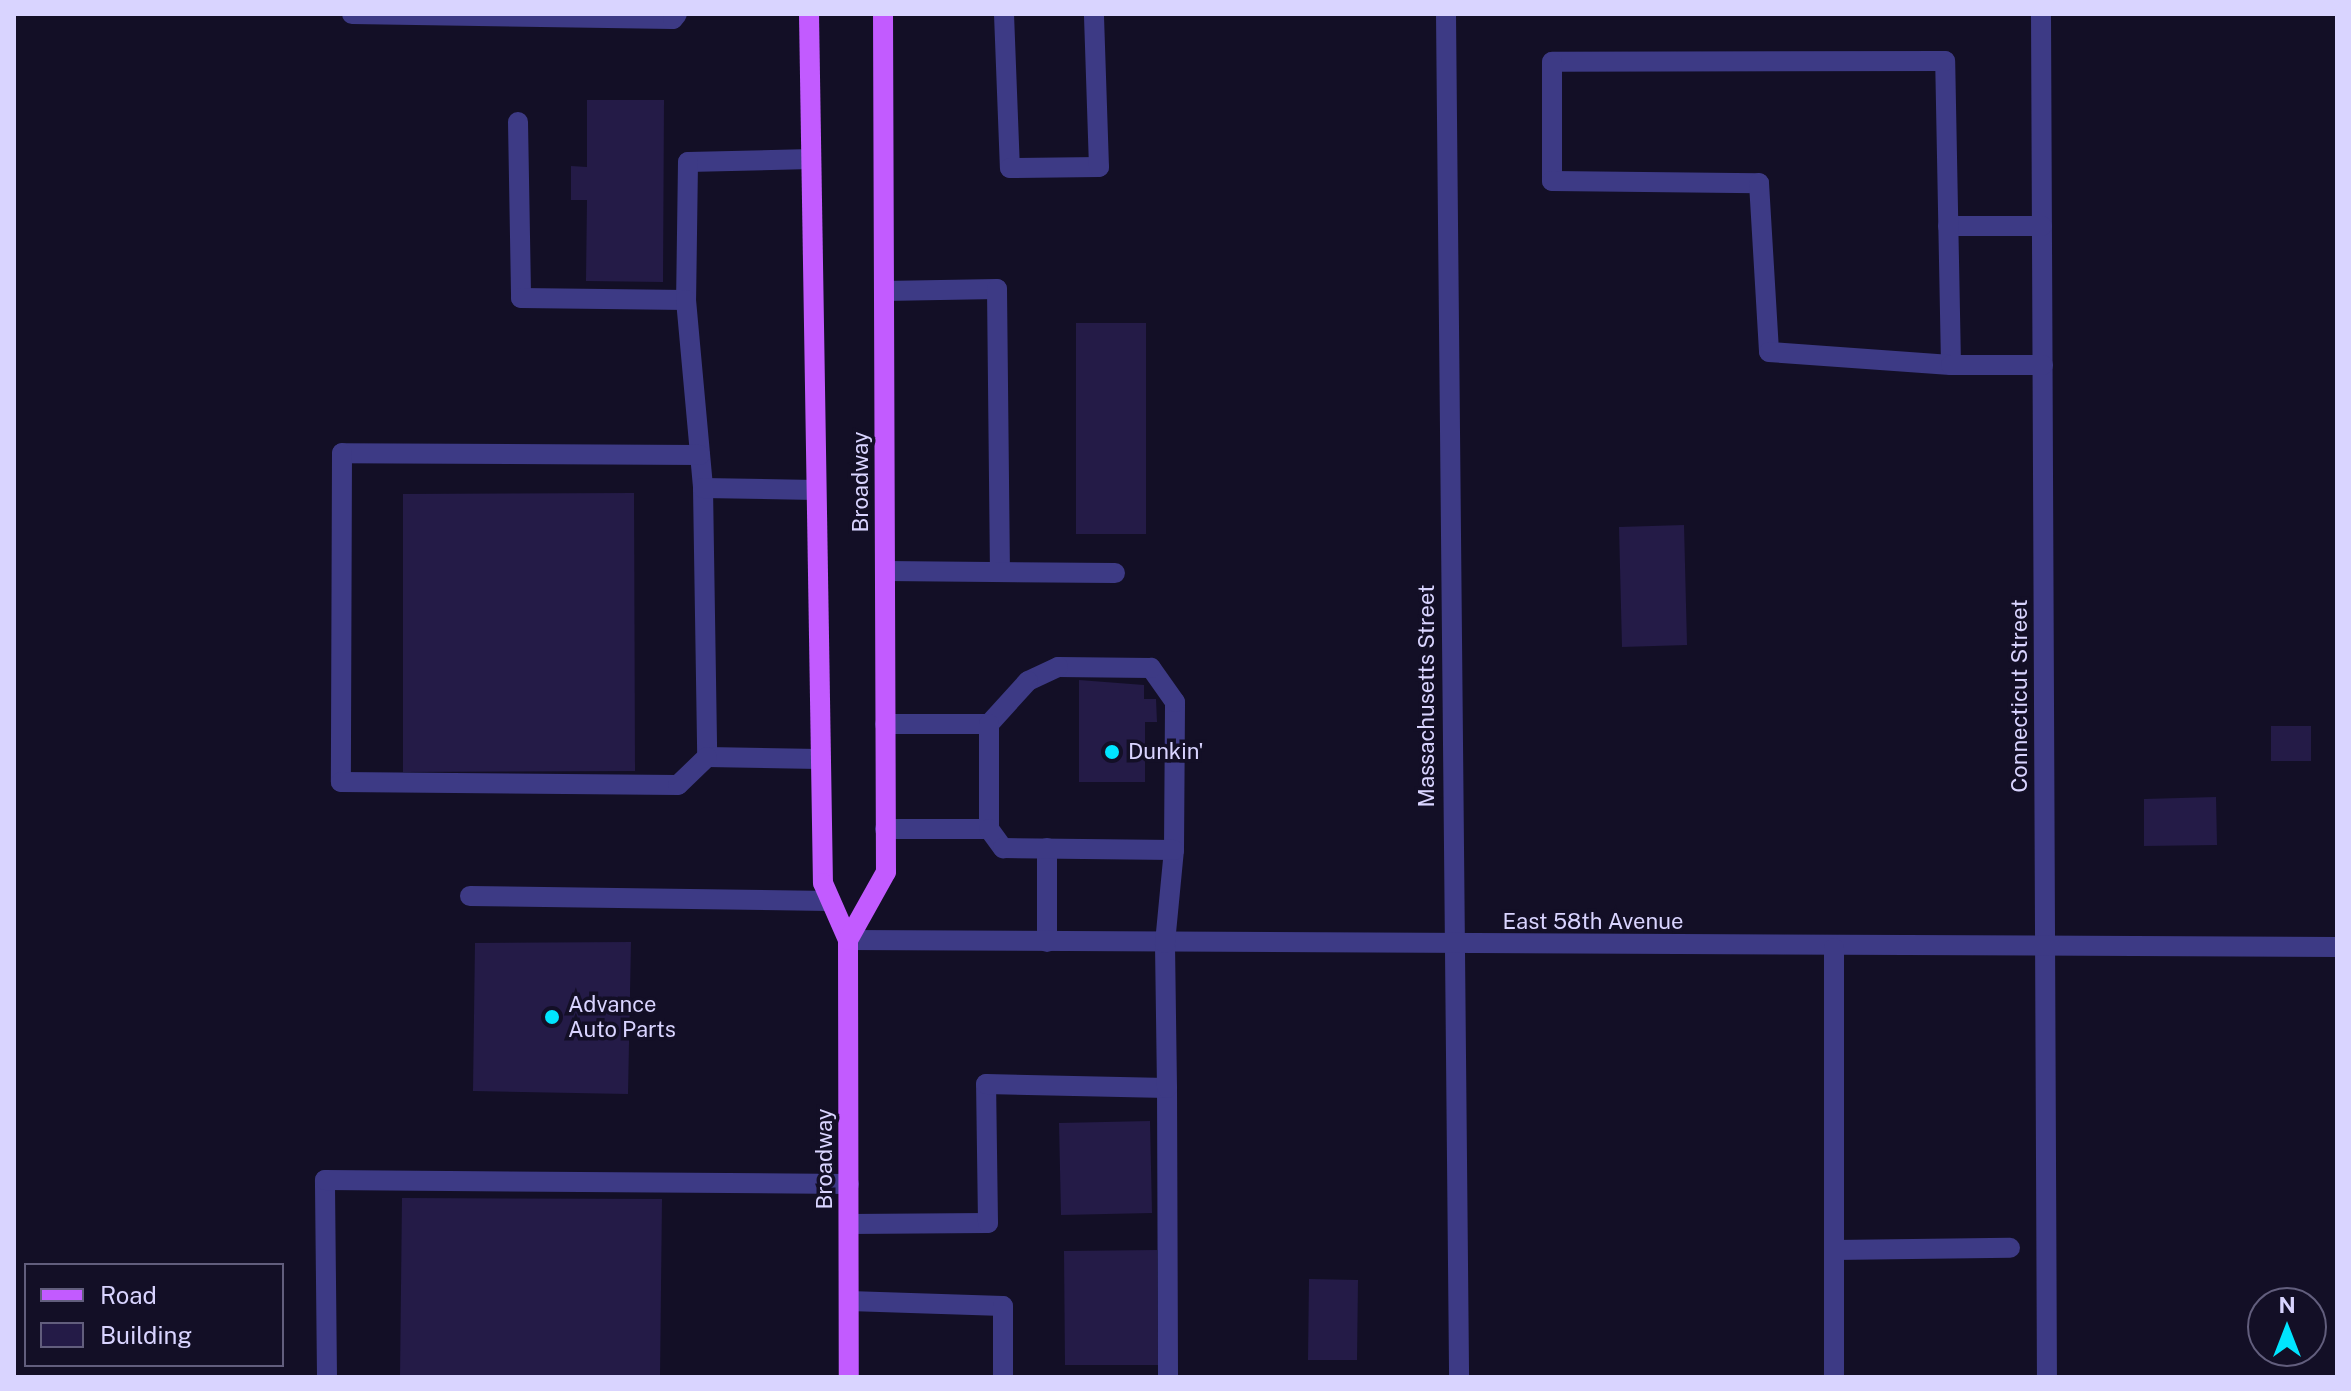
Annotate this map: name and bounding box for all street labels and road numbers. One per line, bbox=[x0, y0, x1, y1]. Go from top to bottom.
street label: Broadway bbox=[848, 431, 874, 533]
street label: Massachusetts Street bbox=[1414, 585, 1440, 807]
street label: Connecticut Street bbox=[2007, 599, 2033, 793]
street label: East 58th Avenue bbox=[1503, 909, 1683, 935]
street label: Broadway bbox=[812, 1108, 838, 1210]

